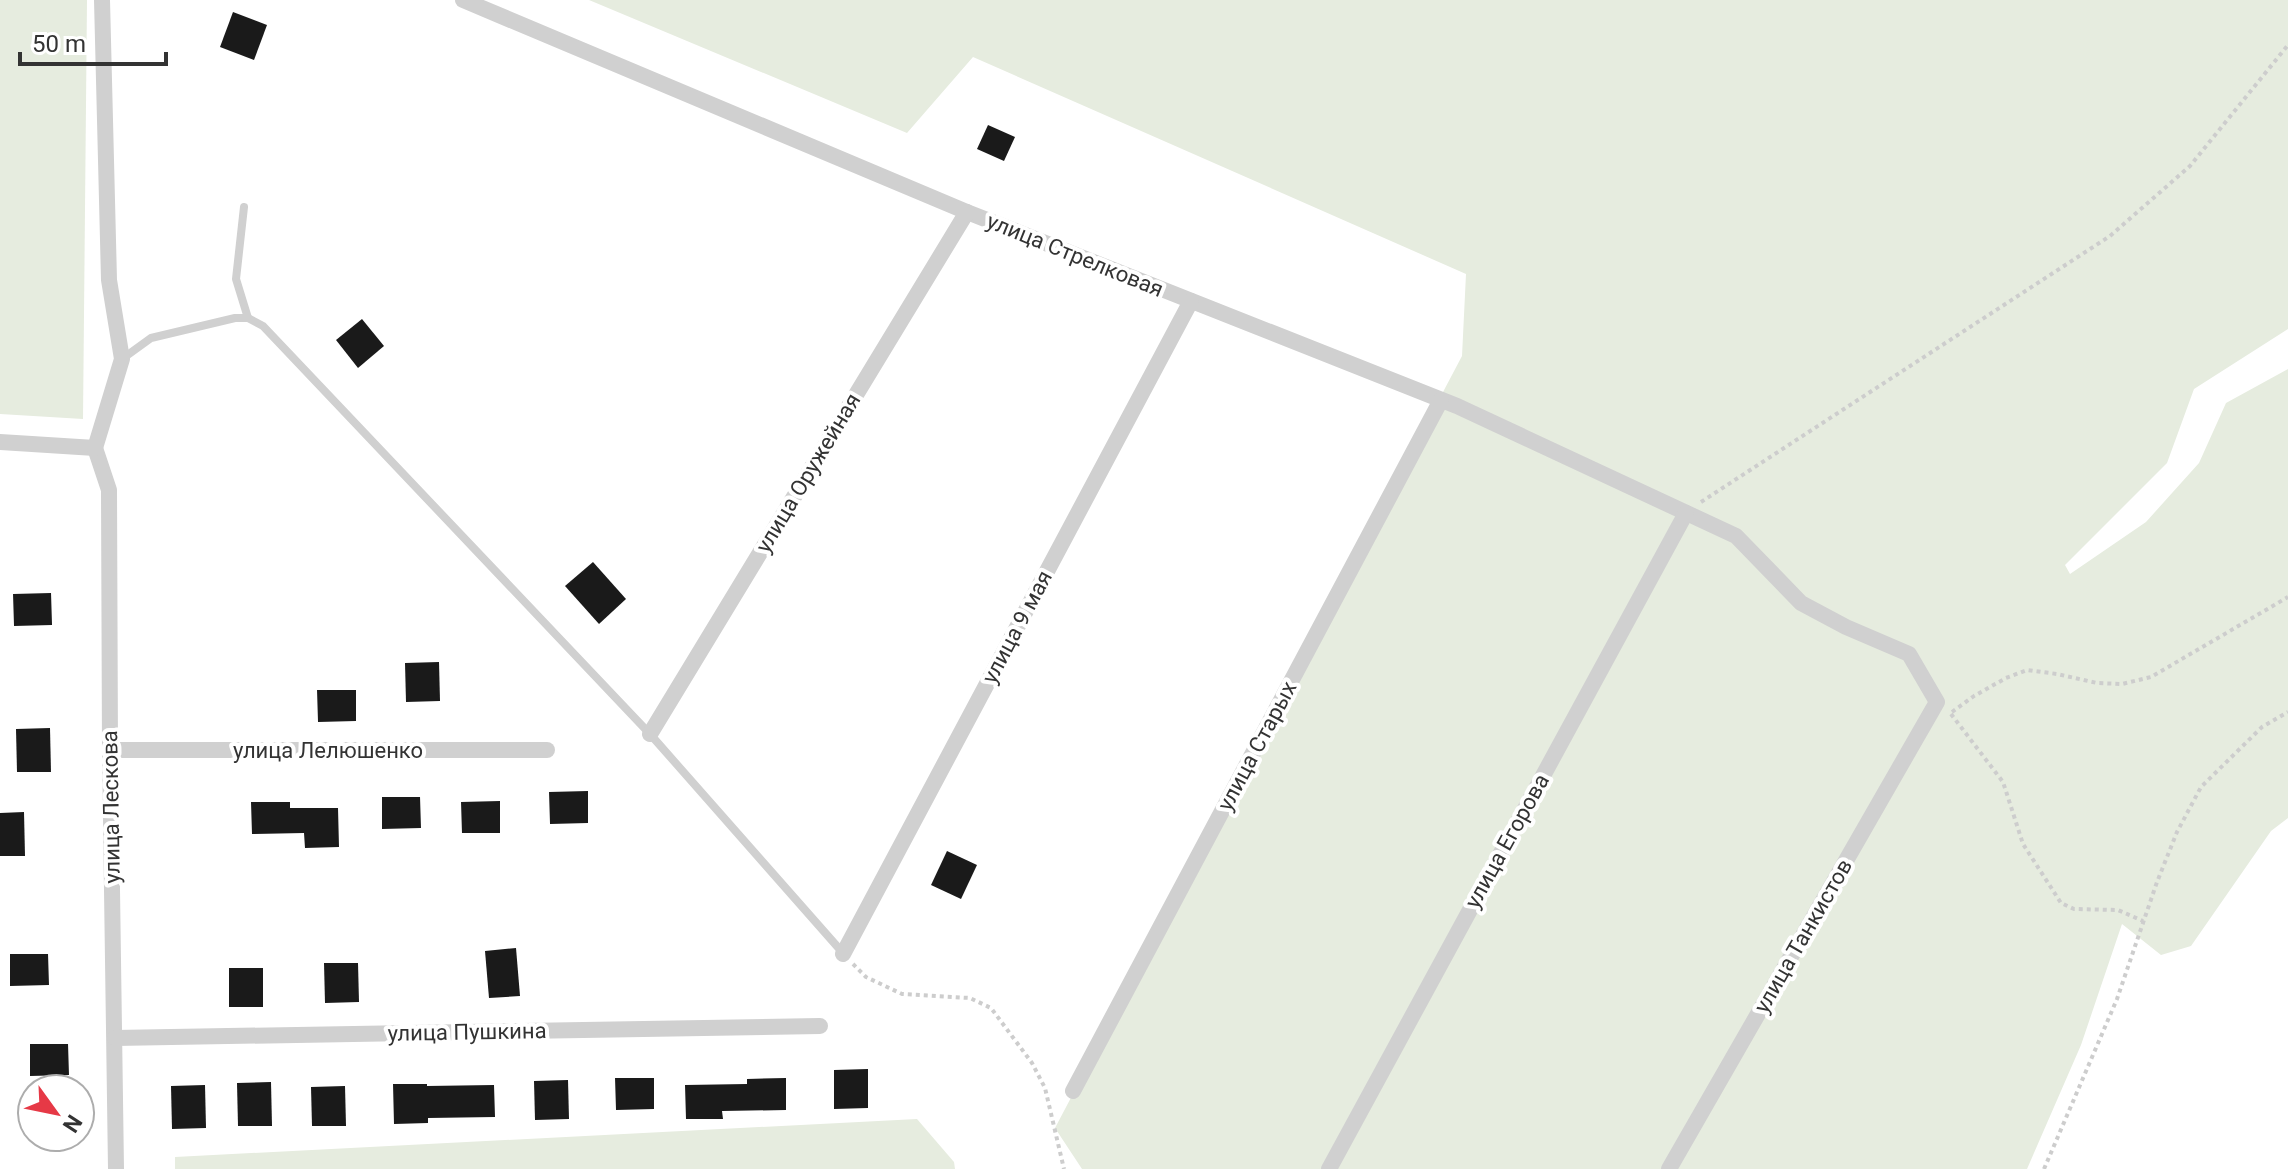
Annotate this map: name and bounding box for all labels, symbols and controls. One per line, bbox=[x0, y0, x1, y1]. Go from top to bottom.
scale bar bbox=[20, 16, 166, 66]
text: 50 m bbox=[32, 30, 86, 58]
street label: улица Стрелковая bbox=[983, 208, 1167, 302]
street label: улица Оружейная bbox=[751, 389, 865, 557]
street label: улица 9 мая bbox=[977, 566, 1057, 688]
street label: улица Старых bbox=[1212, 677, 1302, 815]
street label: улица Лескова bbox=[97, 730, 125, 884]
street label: улица Лелюшенко bbox=[233, 738, 423, 763]
street label: улица Егорова bbox=[1460, 770, 1554, 912]
street label: улица Танкистов bbox=[1749, 855, 1857, 1017]
street label: улица Пушкина bbox=[387, 1018, 547, 1046]
north arrow bbox=[16, 1073, 96, 1153]
text: N bbox=[58, 1110, 87, 1137]

